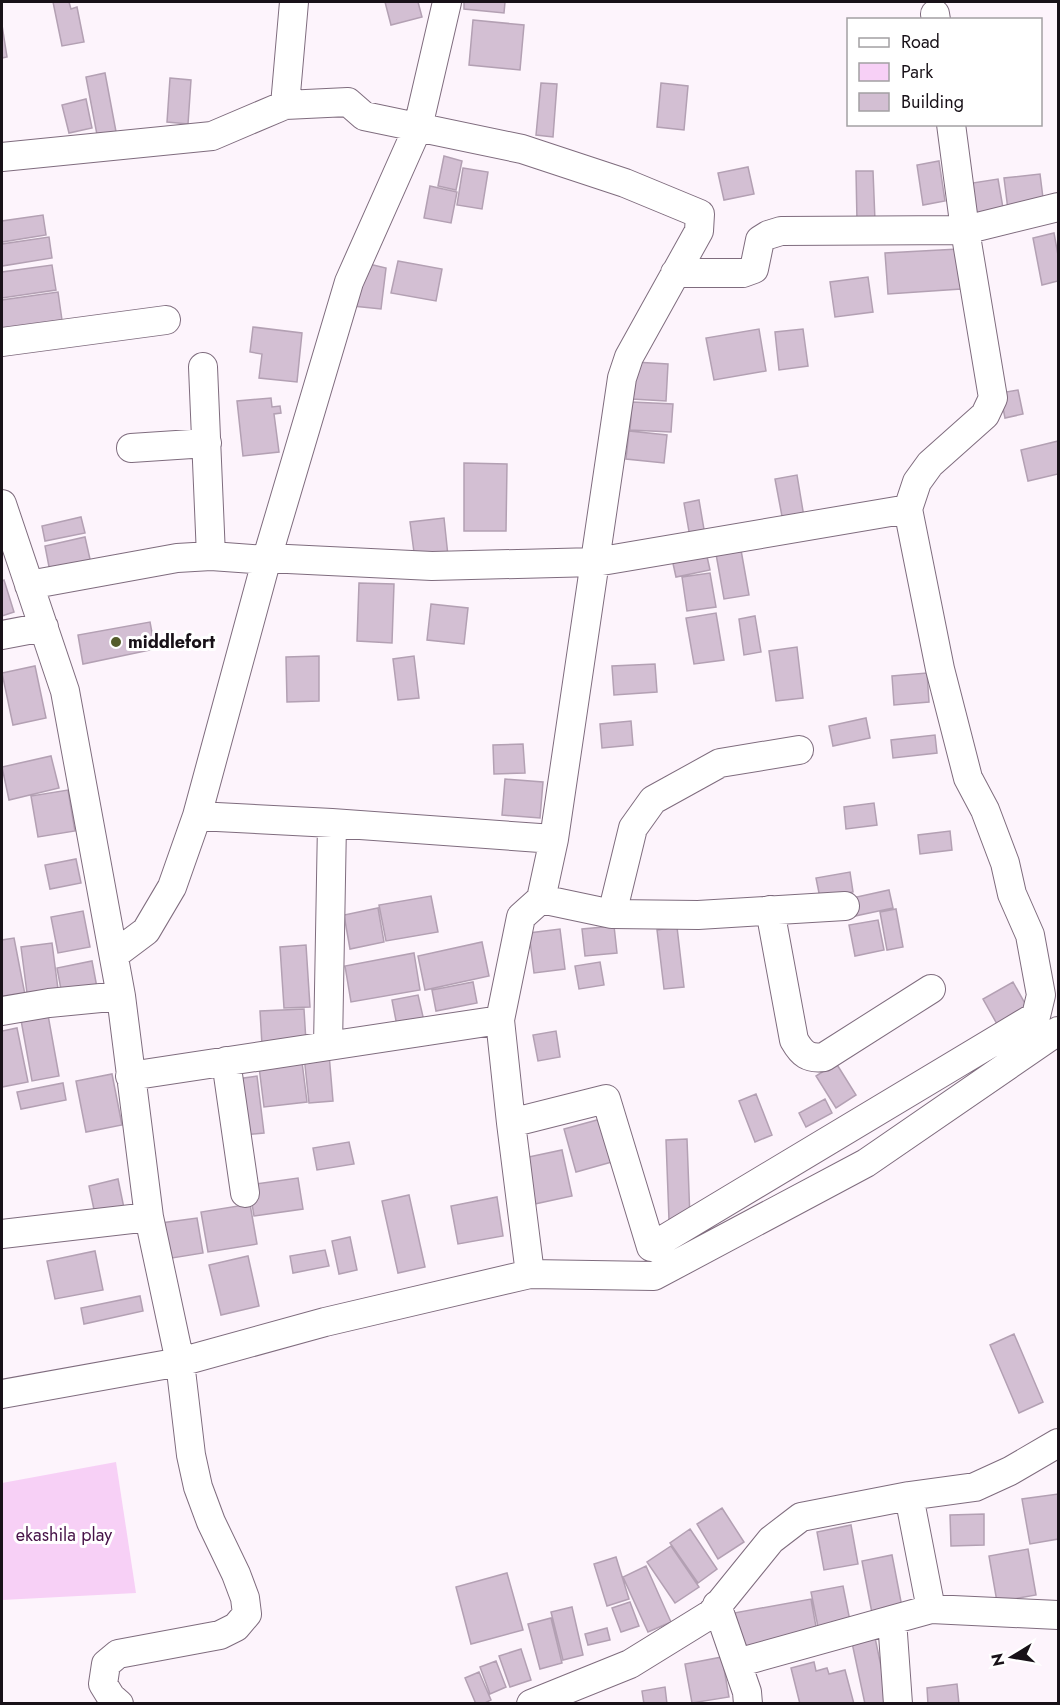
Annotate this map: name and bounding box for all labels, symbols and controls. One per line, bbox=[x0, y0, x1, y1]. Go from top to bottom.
legend bbox=[847, 18, 1042, 126]
text: Road bbox=[901, 29, 940, 55]
text: Park bbox=[901, 59, 933, 85]
text: Building bbox=[901, 89, 964, 115]
place label: middlefort bbox=[128, 629, 215, 655]
marker: middlefort bbox=[109, 635, 123, 649]
park label: ekashila play bbox=[16, 1522, 112, 1548]
north arrow bbox=[982, 1627, 1042, 1687]
text: N bbox=[985, 1651, 1010, 1668]

